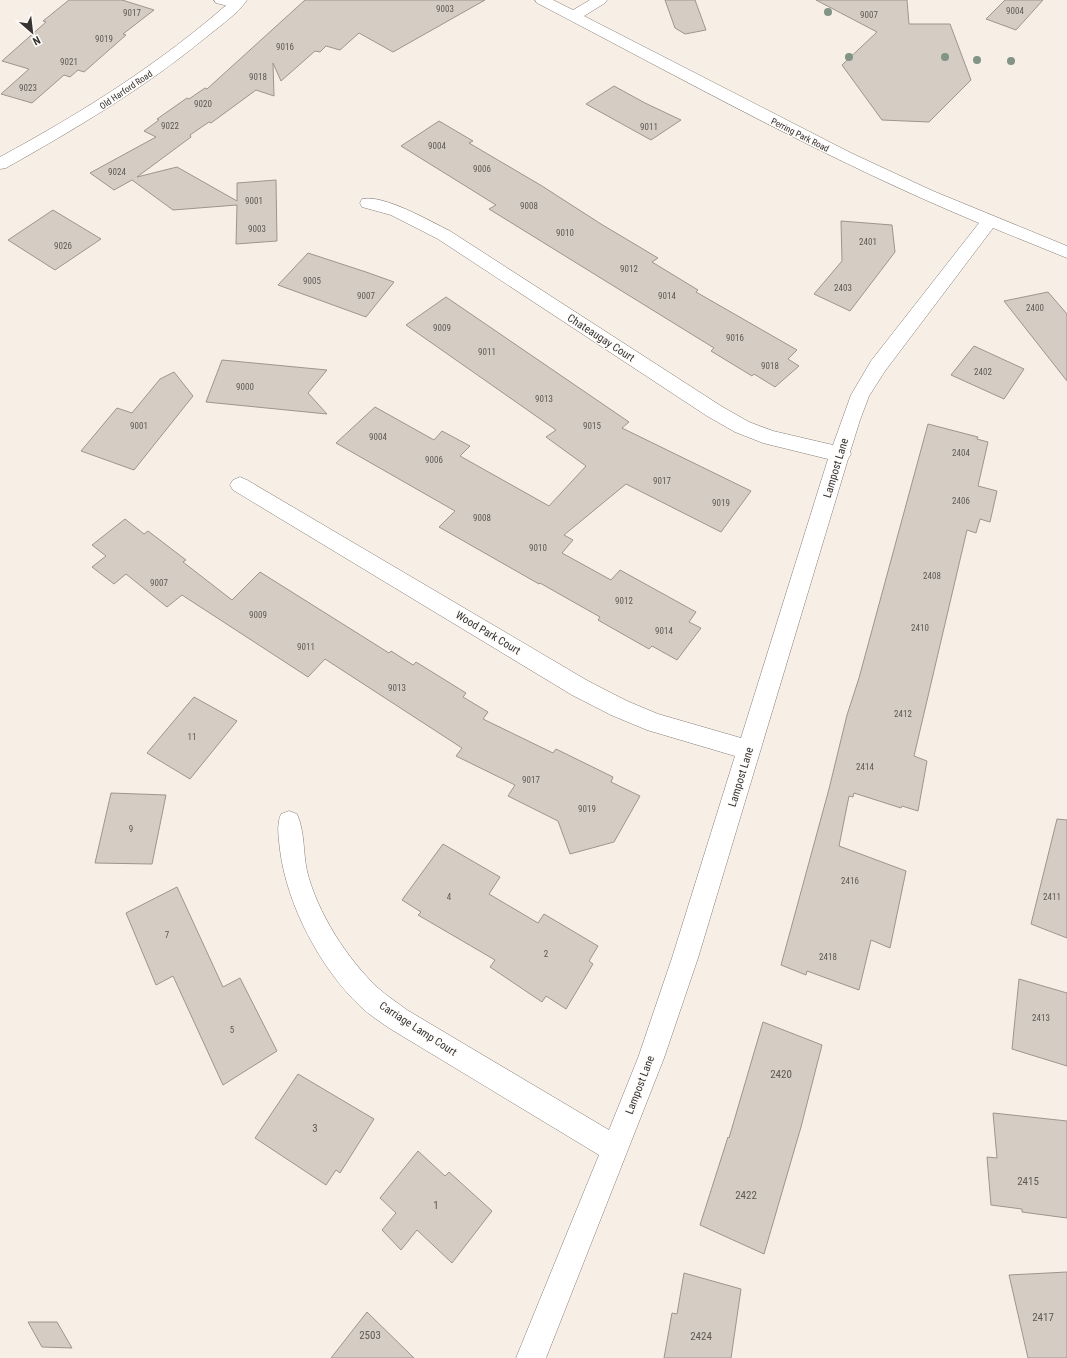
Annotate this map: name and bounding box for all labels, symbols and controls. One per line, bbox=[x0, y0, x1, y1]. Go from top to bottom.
house number: 9003 bbox=[436, 4, 454, 14]
house number: 9004 bbox=[1006, 6, 1024, 16]
house number: 9017 bbox=[123, 8, 141, 18]
house number: 9007 bbox=[860, 10, 878, 20]
north arrow bbox=[12, 12, 52, 52]
text: N bbox=[30, 33, 42, 48]
house number: 9019 bbox=[95, 34, 113, 44]
house number: 9016 bbox=[276, 42, 294, 52]
house number: 9021 bbox=[60, 57, 78, 67]
street label: Old Harford Road bbox=[98, 69, 154, 111]
house number: 9018 bbox=[249, 72, 267, 82]
house number: 9023 bbox=[19, 83, 37, 93]
house number: 9020 bbox=[194, 99, 212, 109]
street label: Perring Park Road bbox=[769, 116, 831, 154]
house number: 9022 bbox=[161, 121, 179, 131]
house number: 9011 bbox=[640, 122, 658, 132]
house number: 9004 bbox=[428, 141, 446, 151]
house number: 9006 bbox=[473, 164, 491, 174]
house number: 9024 bbox=[108, 167, 126, 177]
house number: 9001 bbox=[245, 196, 263, 206]
house number: 9008 bbox=[520, 201, 538, 211]
house number: 9003 bbox=[248, 224, 266, 234]
house number: 9010 bbox=[556, 228, 574, 238]
house number: 2401 bbox=[859, 237, 877, 247]
house number: 9026 bbox=[54, 241, 72, 251]
house number: 9012 bbox=[620, 264, 638, 274]
house number: 9005 bbox=[303, 276, 321, 286]
house number: 2403 bbox=[834, 283, 852, 293]
house number: 9007 bbox=[357, 291, 375, 301]
house number: 9014 bbox=[658, 291, 676, 301]
house number: 2400 bbox=[1026, 303, 1044, 313]
street label: Chateaugay Court bbox=[565, 311, 637, 365]
house number: 9009 bbox=[433, 323, 451, 333]
house number: 9016 bbox=[726, 333, 744, 343]
house number: 9011 bbox=[478, 347, 496, 357]
house number: 9018 bbox=[761, 361, 779, 371]
house number: 2402 bbox=[974, 367, 992, 377]
house number: 9000 bbox=[236, 382, 254, 392]
house number: 9013 bbox=[535, 394, 553, 404]
house number: 9001 bbox=[130, 421, 148, 431]
house number: 9015 bbox=[583, 421, 601, 431]
house number: 9004 bbox=[369, 432, 387, 442]
street label: Lampost Lane bbox=[821, 437, 851, 499]
house number: 2404 bbox=[952, 448, 970, 458]
house number: 9006 bbox=[425, 455, 443, 465]
house number: 9017 bbox=[653, 476, 671, 486]
house number: 2406 bbox=[952, 496, 970, 506]
house number: 9019 bbox=[712, 498, 730, 508]
house number: 9008 bbox=[473, 513, 491, 523]
house number: 9010 bbox=[529, 543, 547, 553]
house number: 2408 bbox=[923, 571, 941, 581]
house number: 9007 bbox=[150, 578, 168, 588]
house number: 9012 bbox=[615, 596, 633, 606]
street label: Wood Park Court bbox=[453, 609, 523, 657]
house number: 9009 bbox=[249, 610, 267, 620]
house number: 2410 bbox=[911, 623, 929, 633]
house number: 9014 bbox=[655, 626, 673, 636]
house number: 9011 bbox=[297, 642, 315, 652]
house number: 9013 bbox=[388, 683, 406, 693]
house number: 2412 bbox=[894, 709, 912, 719]
house number: 11 bbox=[188, 732, 196, 742]
street label: Lampost Lane bbox=[726, 746, 756, 808]
house number: 2414 bbox=[856, 762, 874, 772]
house number: 9017 bbox=[522, 775, 540, 785]
house number: 9019 bbox=[578, 804, 596, 814]
house number: 9 bbox=[129, 824, 133, 834]
house number: 2416 bbox=[841, 876, 859, 886]
house number: 4 bbox=[447, 892, 452, 902]
house number: 2411 bbox=[1043, 892, 1061, 902]
house number: 7 bbox=[165, 930, 170, 940]
house number: 2 bbox=[544, 949, 549, 959]
house number: 2418 bbox=[819, 952, 837, 962]
street label: Carriage Lamp Court bbox=[377, 999, 459, 1059]
house number: 2413 bbox=[1032, 1013, 1050, 1023]
house number: 5 bbox=[230, 1025, 235, 1035]
street label: Lampost Lane bbox=[623, 1054, 657, 1116]
house number: 2420 bbox=[770, 1068, 792, 1081]
house number: 3 bbox=[312, 1122, 318, 1135]
house number: 2415 bbox=[1017, 1175, 1039, 1188]
house number: 2422 bbox=[735, 1189, 757, 1202]
house number: 1 bbox=[433, 1199, 439, 1212]
house number: 2417 bbox=[1032, 1311, 1054, 1324]
house number: 2503 bbox=[359, 1329, 381, 1342]
house number: 2424 bbox=[690, 1330, 712, 1343]

